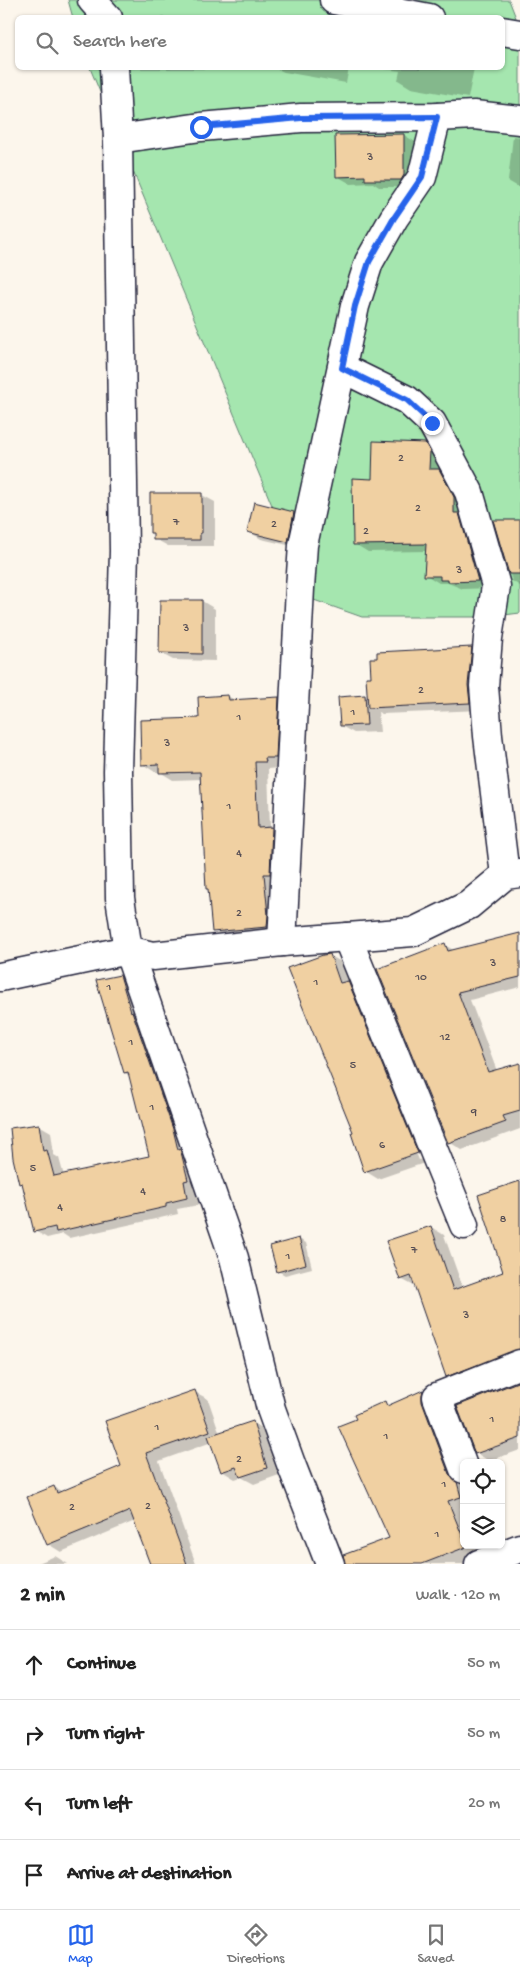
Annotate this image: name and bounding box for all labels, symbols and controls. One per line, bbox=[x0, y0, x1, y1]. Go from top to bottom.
search box bbox=[15, 15, 505, 70]
icon: search bbox=[33, 29, 61, 57]
text: Search here bbox=[73, 31, 167, 54]
route start bbox=[190, 116, 213, 139]
house number: 3 bbox=[366, 151, 373, 165]
route end bbox=[421, 412, 444, 435]
house number: 2 bbox=[398, 452, 404, 466]
house number: 2 bbox=[415, 502, 421, 516]
house number: 7 bbox=[172, 516, 180, 530]
house number: 2 bbox=[271, 518, 277, 532]
house number: 2 bbox=[363, 525, 369, 539]
house number: 3 bbox=[455, 564, 462, 578]
house number: 3 bbox=[182, 622, 189, 636]
house number: 2 bbox=[418, 684, 424, 698]
house number: 1 bbox=[350, 706, 356, 720]
house number: 1 bbox=[236, 711, 242, 725]
house number: 3 bbox=[163, 737, 170, 751]
house number: 1 bbox=[226, 800, 232, 814]
house number: 4 bbox=[236, 847, 242, 861]
house number: 2 bbox=[236, 907, 242, 921]
house number: 3 bbox=[489, 957, 496, 971]
house number: 10 bbox=[414, 971, 427, 985]
house number: 1 bbox=[313, 976, 319, 990]
house number: 1 bbox=[106, 981, 112, 995]
house number: 12 bbox=[439, 1031, 450, 1045]
house number: 1 bbox=[128, 1036, 134, 1050]
house number: 5 bbox=[350, 1059, 356, 1073]
house number: 1 bbox=[149, 1101, 155, 1115]
house number: 9 bbox=[470, 1106, 477, 1120]
house number: 6 bbox=[379, 1139, 386, 1153]
house number: 5 bbox=[30, 1162, 36, 1176]
house number: 4 bbox=[140, 1185, 146, 1199]
house number: 4 bbox=[57, 1201, 63, 1215]
house number: 8 bbox=[500, 1213, 507, 1227]
house number: 7 bbox=[410, 1244, 418, 1258]
house number: 1 bbox=[285, 1250, 291, 1264]
house number: 3 bbox=[462, 1309, 469, 1323]
house number: 1 bbox=[489, 1413, 495, 1427]
house number: 1 bbox=[154, 1421, 160, 1435]
house number: 1 bbox=[383, 1430, 389, 1444]
house number: 2 bbox=[236, 1453, 242, 1467]
map controls bbox=[460, 1459, 505, 1549]
button: locate bbox=[460, 1459, 505, 1504]
house number: 1 bbox=[441, 1478, 447, 1492]
house number: 2 bbox=[145, 1500, 151, 1514]
house number: 2 bbox=[69, 1501, 75, 1515]
button: layers bbox=[460, 1504, 505, 1549]
house number: 1 bbox=[434, 1528, 440, 1542]
text: 2 min bbox=[20, 1584, 65, 1609]
text: Walk · 120 m bbox=[416, 1587, 500, 1606]
icon: ahead bbox=[20, 1651, 48, 1679]
text: Continue bbox=[67, 1653, 136, 1676]
text: 50 m bbox=[467, 1655, 500, 1674]
icon: right bbox=[20, 1721, 48, 1749]
text: Turn right bbox=[67, 1723, 143, 1746]
text: 50 m bbox=[467, 1725, 500, 1744]
icon: left bbox=[20, 1791, 48, 1819]
text: Turn left bbox=[67, 1793, 131, 1816]
text: 20 m bbox=[468, 1795, 500, 1814]
icon: arrive bbox=[20, 1861, 48, 1889]
text: Arrive at destination bbox=[67, 1863, 231, 1886]
tab: Map bbox=[67, 1921, 95, 1968]
tab: Directions bbox=[228, 1921, 285, 1968]
tab: Saved bbox=[418, 1921, 453, 1968]

